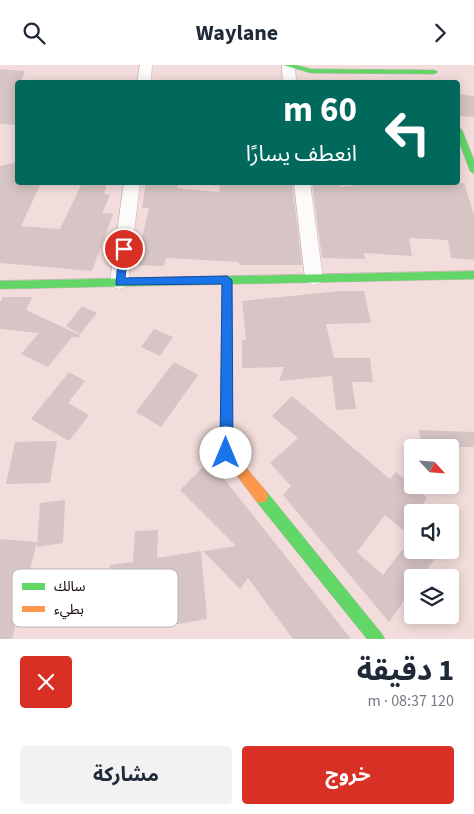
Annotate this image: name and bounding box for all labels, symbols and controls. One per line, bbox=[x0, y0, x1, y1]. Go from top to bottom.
text: Waylane bbox=[196, 17, 278, 49]
icon: search bbox=[20, 19, 48, 47]
icon: forward bbox=[426, 19, 454, 47]
text: 60 m bbox=[283, 85, 357, 135]
icon: left bbox=[375, 100, 440, 165]
text: انعطف يسارًا bbox=[246, 138, 357, 170]
pin bbox=[103, 228, 145, 270]
icon: arrive bbox=[110, 235, 138, 263]
position arrow bbox=[199, 426, 251, 478]
north arrow bbox=[404, 439, 459, 494]
map controls bbox=[404, 439, 459, 624]
button: sound bbox=[404, 504, 459, 559]
legend bbox=[12, 569, 178, 627]
button: layers bbox=[404, 569, 459, 624]
text: سالك bbox=[54, 577, 86, 597]
text: بطيء bbox=[54, 600, 84, 620]
text: 1 دقيقة bbox=[357, 649, 454, 692]
button: close bbox=[20, 656, 72, 708]
text: 120 m · 08:37 bbox=[367, 690, 454, 712]
button: مشاركة bbox=[20, 746, 232, 804]
button: خروج bbox=[242, 746, 454, 804]

